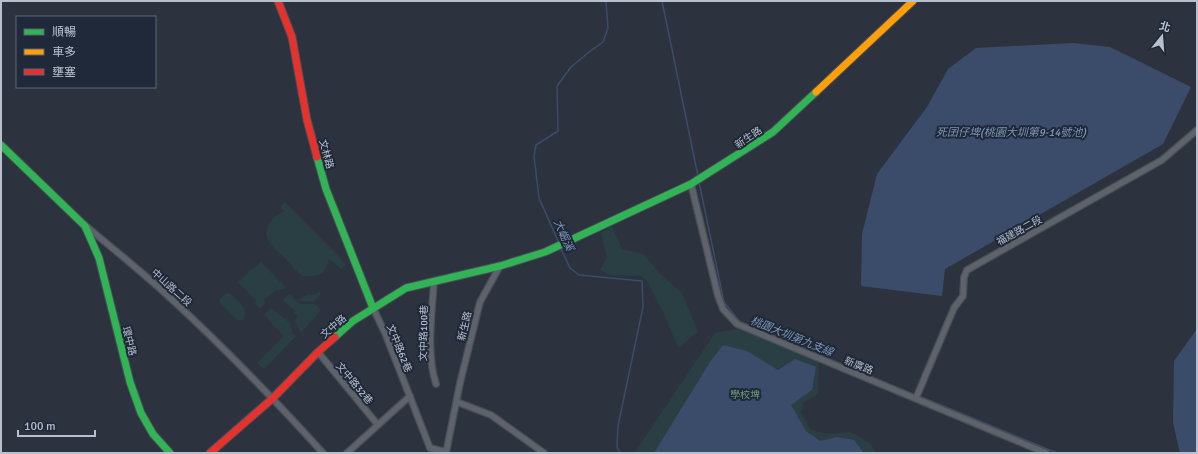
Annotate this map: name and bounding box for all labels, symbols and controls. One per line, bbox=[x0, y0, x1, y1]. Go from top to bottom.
legend bbox=[16, 16, 156, 88]
north arrow bbox=[1142, 16, 1182, 56]
text: 北 bbox=[1158, 19, 1172, 35]
text: 順暢 bbox=[52, 25, 76, 40]
text: 車多 bbox=[52, 45, 76, 60]
text: 壅塞 bbox=[52, 65, 76, 80]
street label: 新生路 bbox=[733, 124, 764, 151]
water label: 死囝仔埤(桃園大圳第9-14號池) bbox=[936, 126, 1086, 139]
street label: 文林路 bbox=[316, 138, 336, 170]
street label: 福建路二段 bbox=[995, 214, 1044, 248]
water label: 大崛溪 bbox=[551, 217, 577, 255]
street label: 中山路二段 bbox=[149, 267, 194, 309]
street label: 文中路100巷 bbox=[418, 305, 430, 361]
street label: 新生路 bbox=[456, 310, 474, 342]
street label: 文中路 bbox=[318, 312, 349, 341]
water label: 桃園大圳第九支線 bbox=[749, 314, 837, 360]
street label: 文中路62巷 bbox=[384, 323, 414, 374]
street label: 環中路 bbox=[120, 325, 138, 357]
street label: 新廣路 bbox=[842, 355, 875, 377]
street label: 文中路32巷 bbox=[333, 360, 375, 407]
park label: 學校埤 bbox=[730, 389, 760, 401]
scale bar bbox=[18, 412, 95, 438]
text: 100 m bbox=[24, 419, 56, 434]

